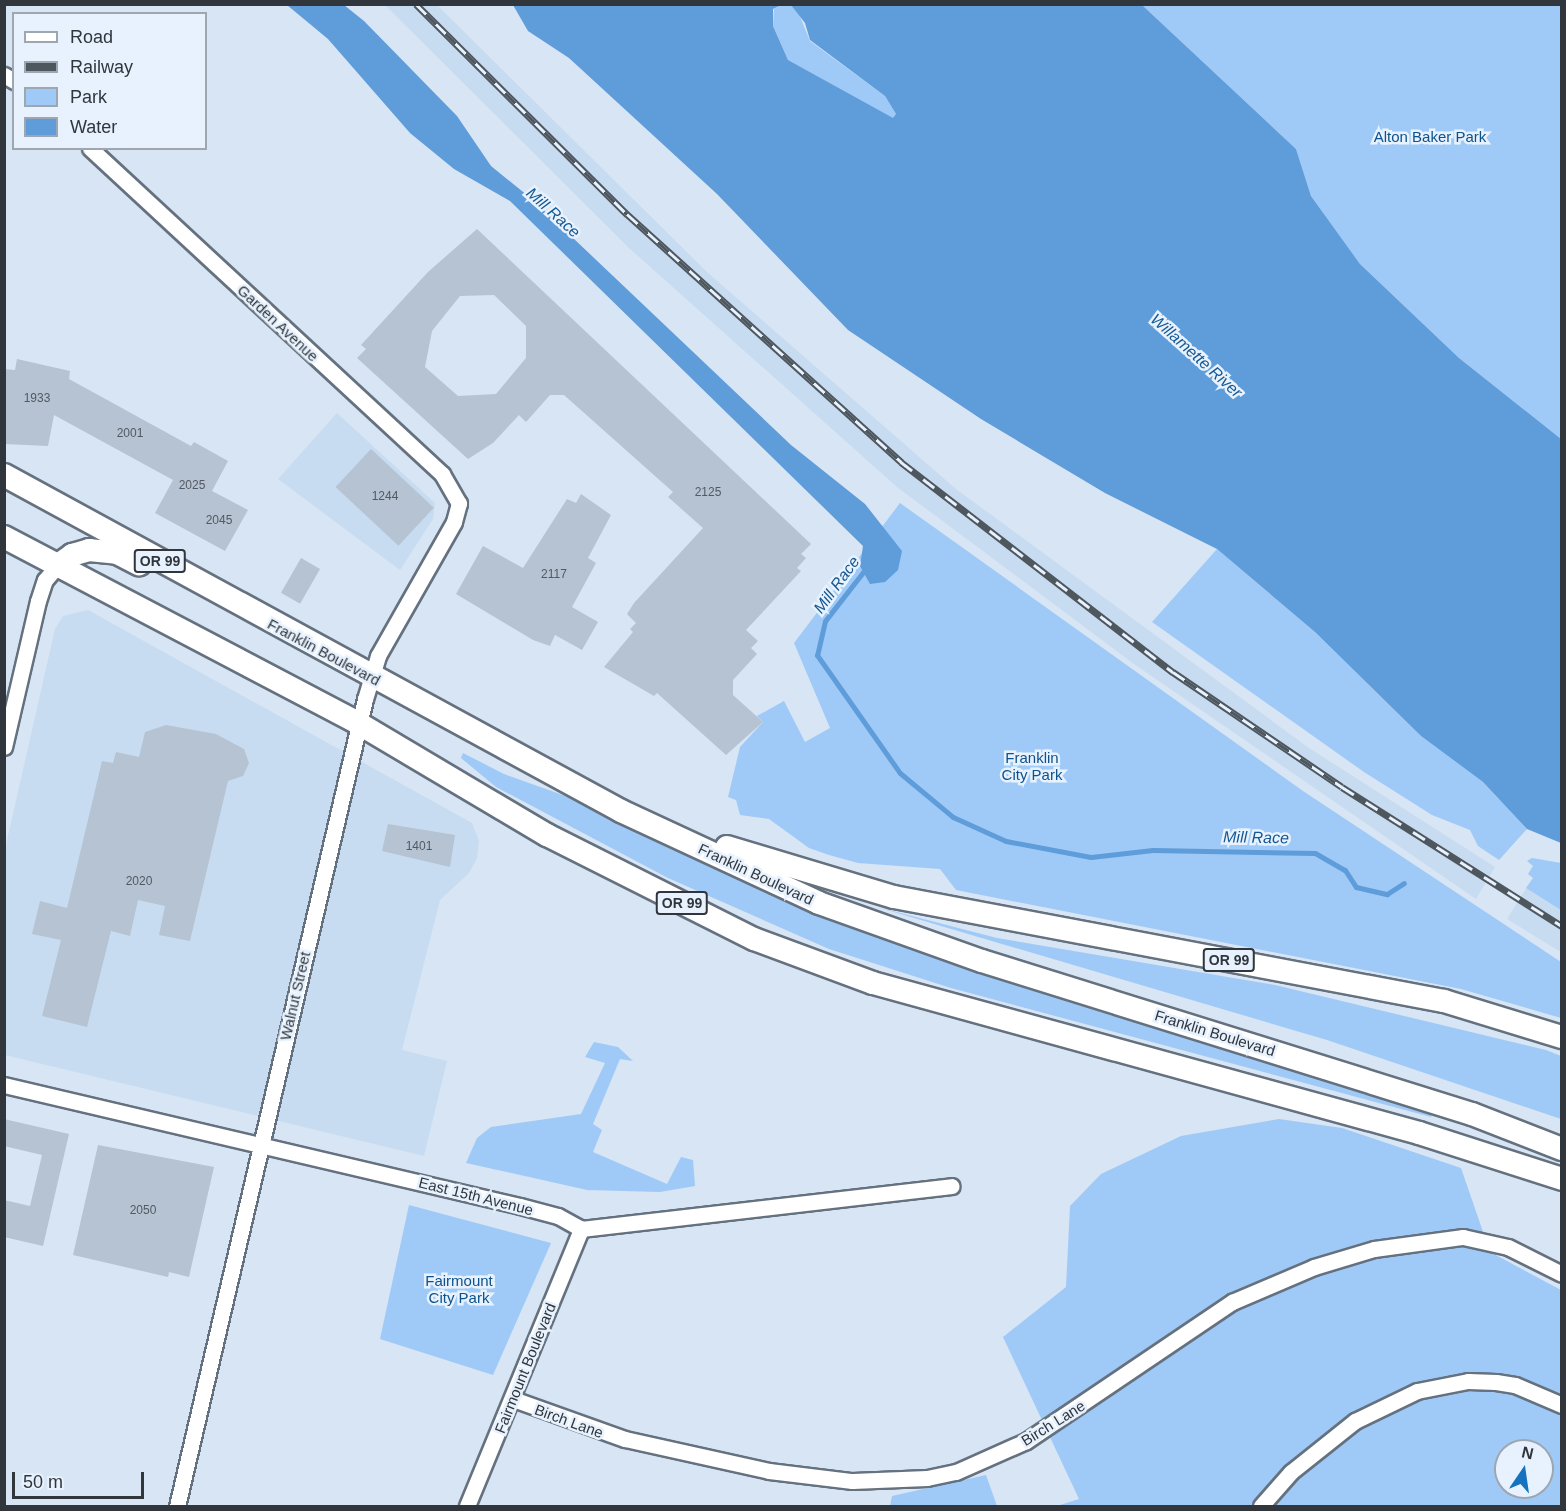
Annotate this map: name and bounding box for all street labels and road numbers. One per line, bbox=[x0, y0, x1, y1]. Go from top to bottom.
street label: Garden Avenue bbox=[234, 281, 322, 365]
road number: OR 99 bbox=[133, 550, 187, 572]
street label: Franklin Boulevard bbox=[265, 615, 383, 689]
street label: Franklin Boulevard bbox=[696, 839, 816, 909]
road number: OR 99 bbox=[655, 892, 709, 914]
road number: OR 99 bbox=[1202, 949, 1256, 971]
street label: Walnut Street bbox=[276, 950, 314, 1042]
street label: Franklin Boulevard bbox=[1153, 1006, 1277, 1060]
street label: East 15th Avenue bbox=[417, 1173, 535, 1219]
street label: Fairmount Boulevard bbox=[491, 1300, 559, 1436]
street label: Birch Lane bbox=[1018, 1396, 1088, 1450]
street label: Birch Lane bbox=[532, 1400, 606, 1442]

